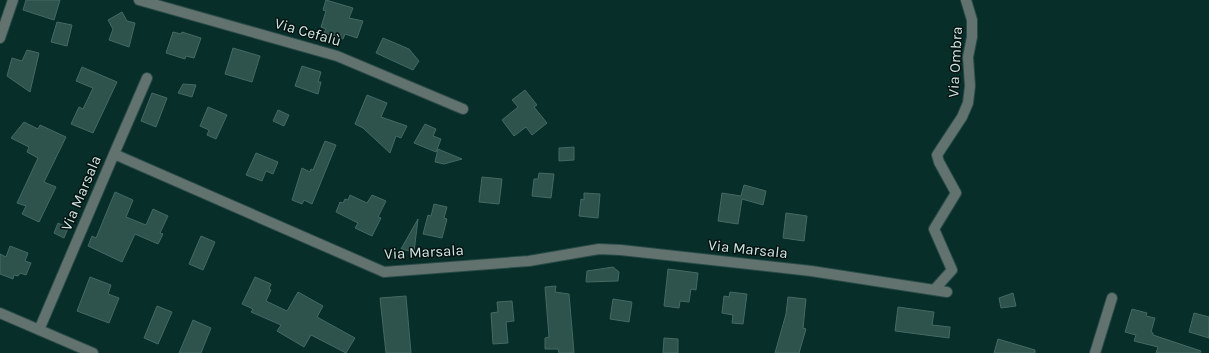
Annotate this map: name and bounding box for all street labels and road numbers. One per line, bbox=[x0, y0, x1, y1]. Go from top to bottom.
street label: Via Cefalù bbox=[273, 14, 343, 50]
street label: Via Ombra bbox=[944, 26, 966, 98]
street label: Via Marsala bbox=[57, 153, 105, 233]
street label: Via Marsala bbox=[707, 236, 789, 262]
street label: Via Marsala bbox=[384, 241, 464, 263]

